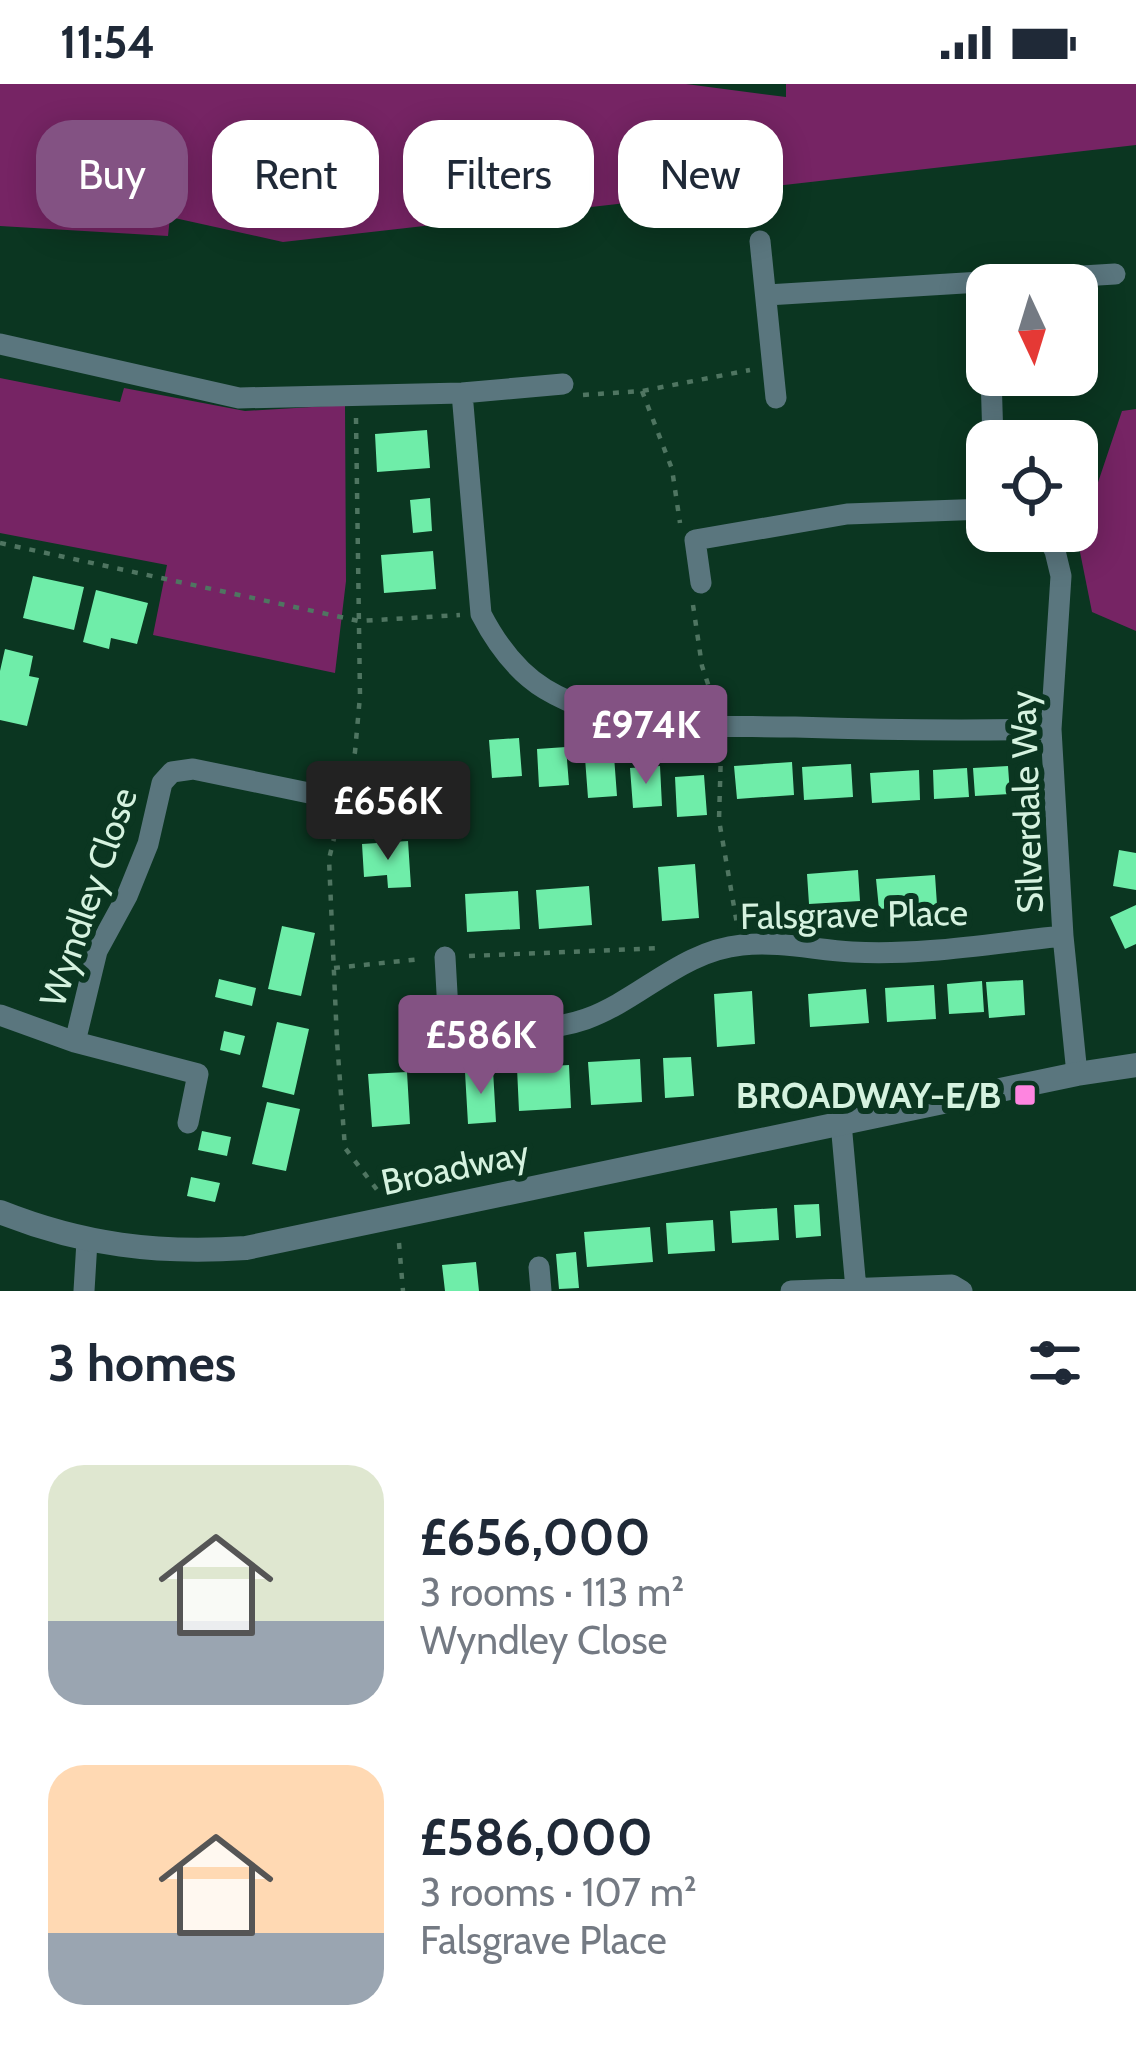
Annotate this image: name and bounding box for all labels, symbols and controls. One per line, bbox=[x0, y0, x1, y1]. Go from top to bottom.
text: 11:54 bbox=[60, 15, 155, 69]
chip: Buy bbox=[36, 120, 188, 228]
chip: Rent bbox=[212, 120, 379, 228]
chip: Filters bbox=[403, 120, 594, 228]
chip: New bbox=[618, 120, 783, 228]
north arrow bbox=[966, 264, 1098, 396]
map controls bbox=[966, 264, 1098, 552]
button: locate bbox=[966, 420, 1098, 552]
pin: £974K bbox=[562, 685, 730, 787]
street label: Silverdale Way bbox=[1000, 690, 1052, 914]
text: £974K bbox=[591, 700, 701, 748]
pin: £656K bbox=[304, 761, 472, 863]
text: £656K bbox=[333, 776, 443, 824]
street label: Wyndley Close bbox=[30, 782, 146, 1012]
street label: Falsgrave Place bbox=[740, 890, 968, 938]
pin: £586K bbox=[397, 995, 565, 1097]
text: £586K bbox=[425, 1010, 537, 1058]
place label: BROADWAY-E/B bbox=[736, 1073, 1001, 1117]
marker: BROADWAY-E/B bbox=[1012, 1082, 1038, 1108]
street label: Broadway bbox=[377, 1130, 533, 1204]
icon: filters bbox=[1022, 1330, 1088, 1396]
text: 3 homes bbox=[48, 1332, 236, 1394]
text: £656,000 bbox=[420, 1506, 651, 1568]
icon: home bbox=[144, 1513, 288, 1657]
text: 3 rooms · 113 m² bbox=[420, 1568, 684, 1616]
text: Wyndley Close bbox=[420, 1616, 668, 1664]
text: £586,000 bbox=[420, 1806, 653, 1868]
icon: home bbox=[144, 1813, 288, 1957]
text: 3 rooms · 107 m² bbox=[420, 1868, 697, 1916]
text: Falsgrave Place bbox=[420, 1916, 667, 1964]

